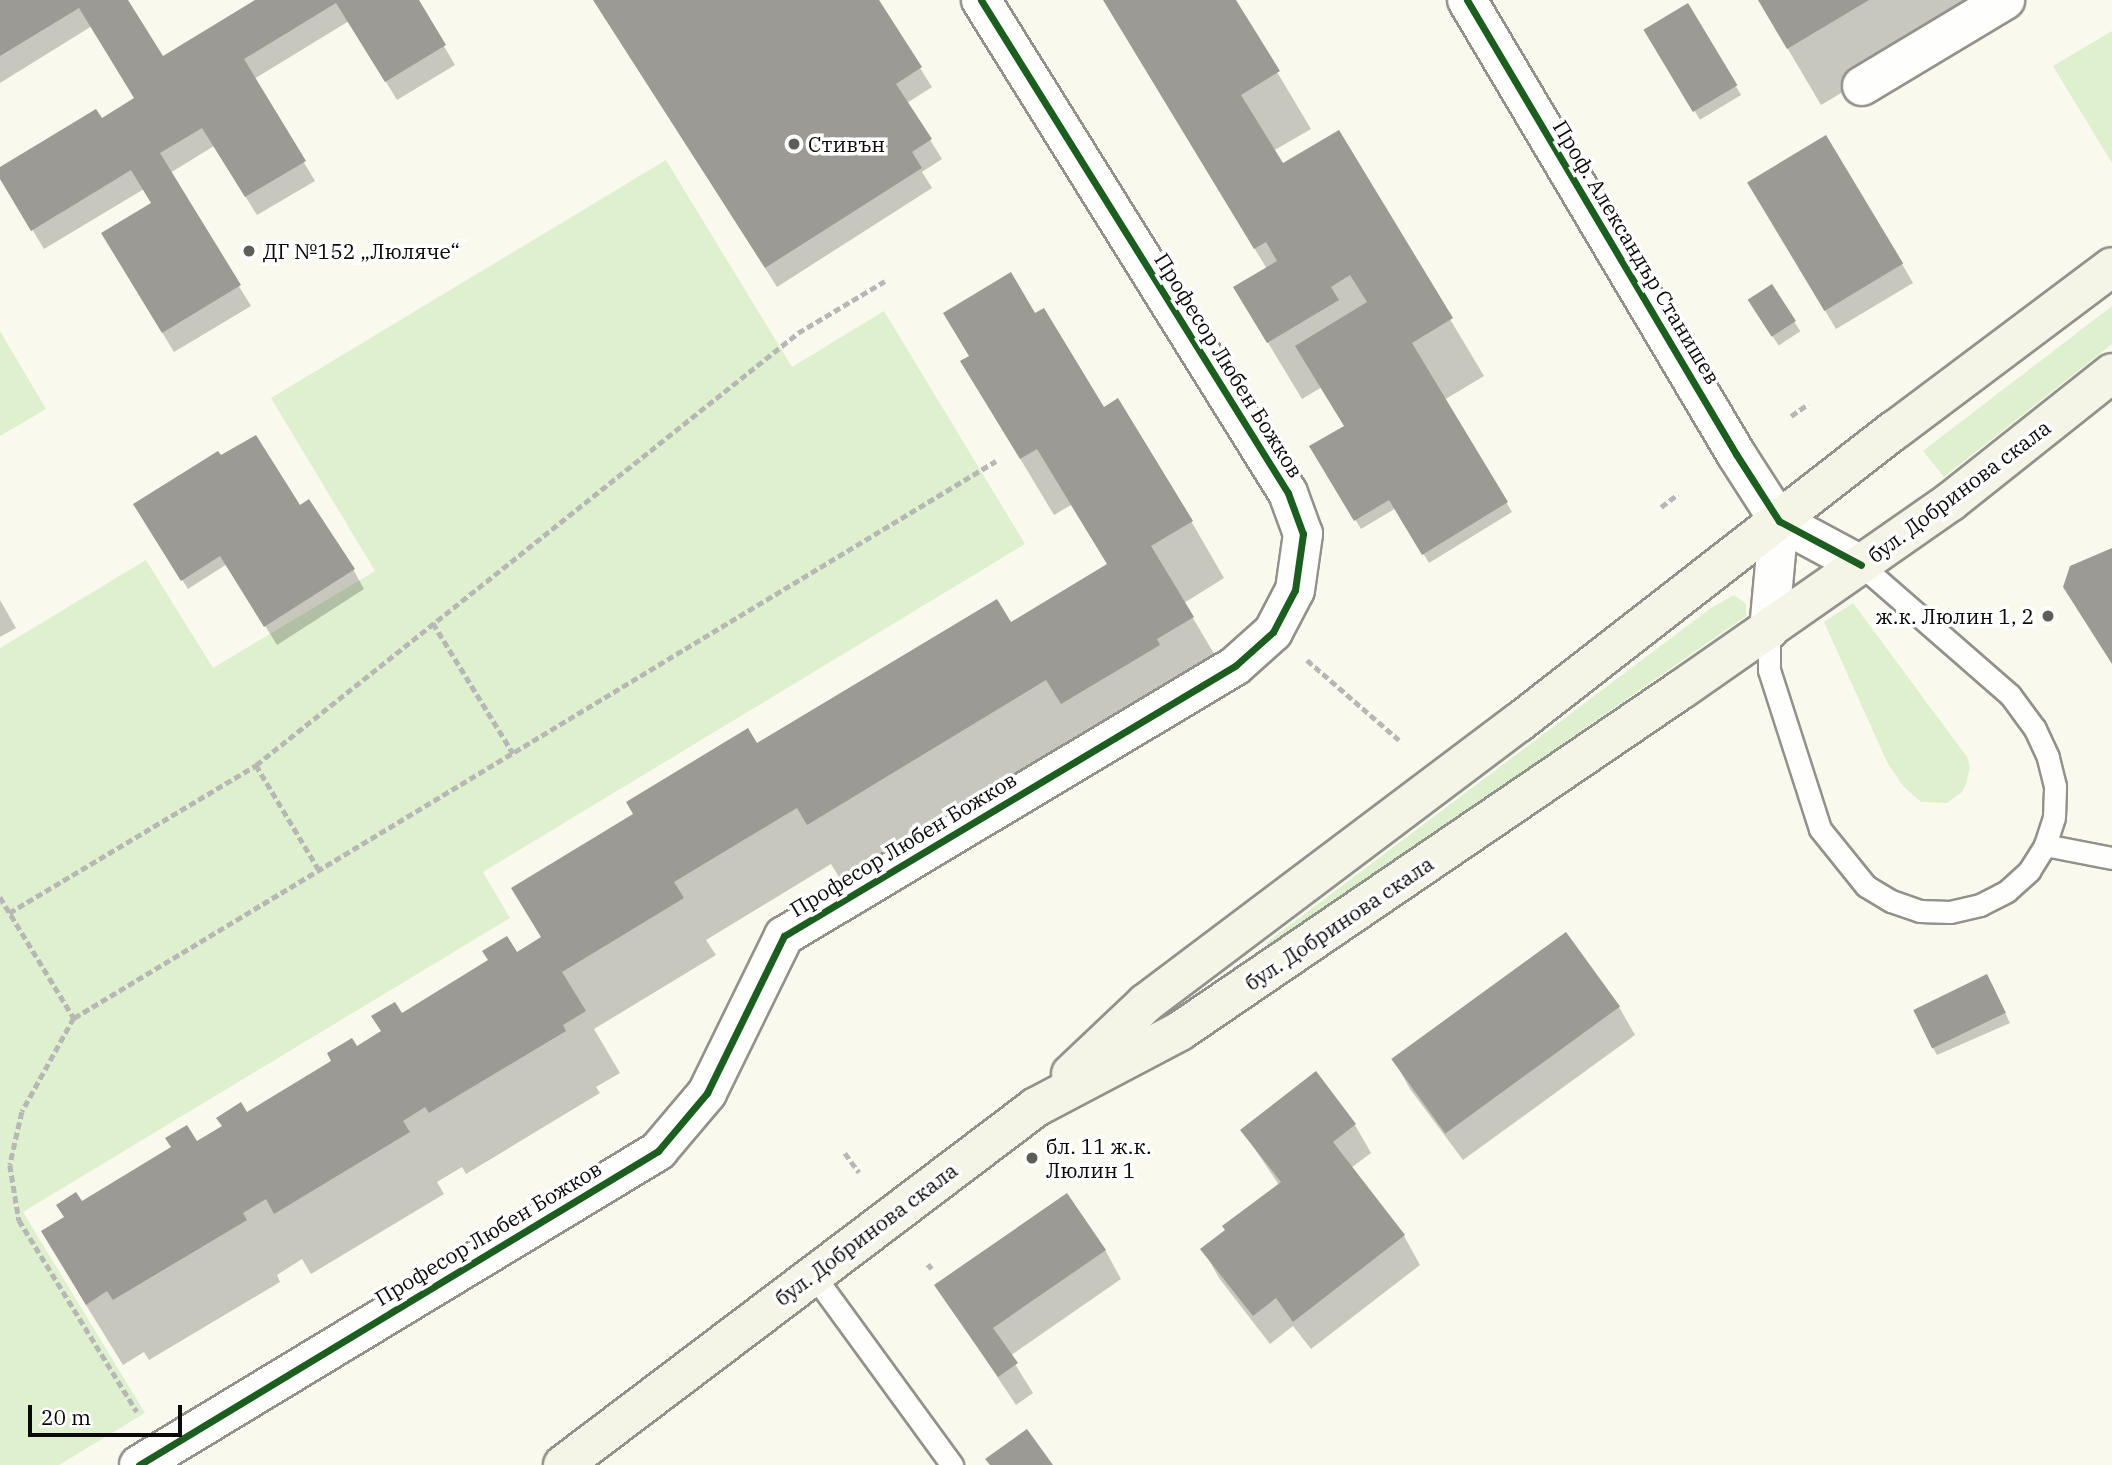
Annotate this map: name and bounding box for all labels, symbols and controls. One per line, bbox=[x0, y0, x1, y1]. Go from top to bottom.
street label: Проф. Александър Станишев bbox=[1548, 116, 1726, 388]
place label: Стивън bbox=[808, 131, 885, 157]
marker: Стивън bbox=[786, 136, 802, 152]
place label: ДГ №152 „Люляче“ bbox=[263, 238, 460, 264]
marker: ДГ №152 „Люляче“ bbox=[241, 243, 257, 259]
street label: Професор Любен Божков bbox=[1149, 248, 1309, 482]
street label: бул. Добринова скала bbox=[1863, 414, 2055, 568]
place label: ж.к. Люлин 1, 2 bbox=[1876, 603, 2034, 629]
marker: ж.к. Люлин 1, 2 bbox=[2040, 608, 2056, 624]
street label: Професор Любен Божков bbox=[785, 766, 1021, 922]
street label: бул. Добринова скала bbox=[1240, 851, 1438, 995]
place label: бл. 11 ж.к. Люлин 1 bbox=[1046, 1133, 1152, 1183]
marker: бл. 11 ж.к. Люлин 1 bbox=[1024, 1150, 1040, 1166]
street label: Професор Любен Божков bbox=[370, 1155, 606, 1311]
street label: бул. Добринова скала bbox=[770, 1157, 962, 1311]
scale bar bbox=[32, 1392, 186, 1436]
text: 20 m bbox=[41, 1403, 91, 1431]

